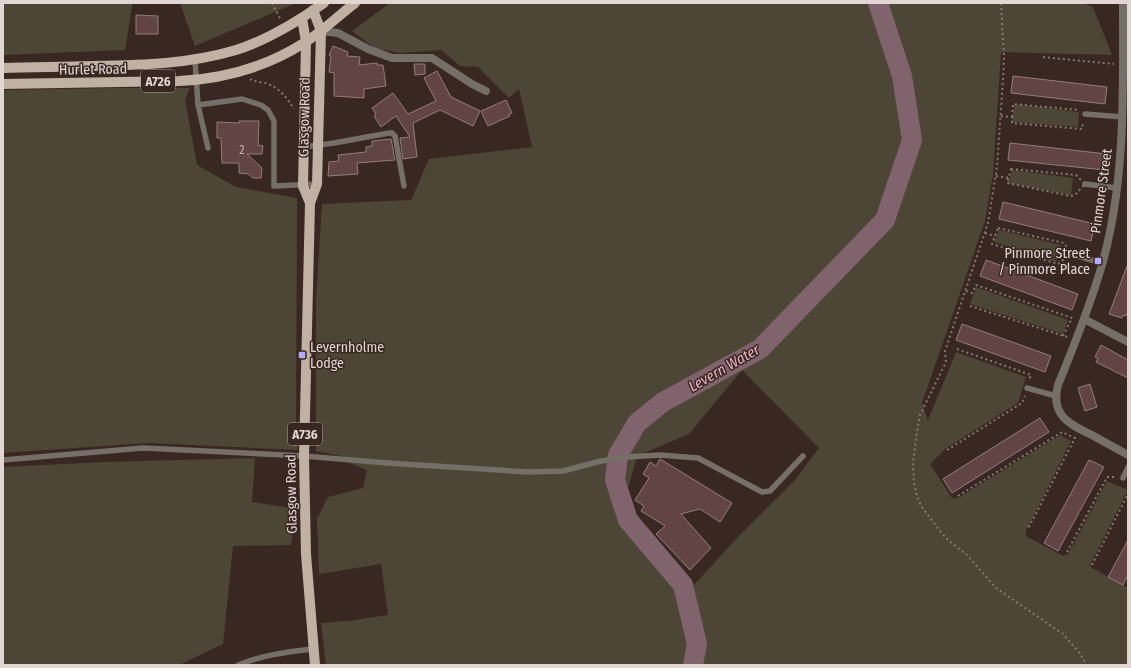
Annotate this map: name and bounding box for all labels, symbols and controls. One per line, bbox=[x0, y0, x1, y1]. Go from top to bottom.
street label: Hurlet Road bbox=[59, 60, 127, 79]
road number: A726 bbox=[141, 70, 175, 92]
street label: Glasgow Road bbox=[295, 77, 314, 157]
house number: 2 bbox=[239, 143, 245, 157]
street label: Pinmore Street bbox=[1087, 147, 1116, 235]
place label: Pinmore Street / Pinmore Place bbox=[999, 245, 1090, 278]
marker: Pinmore Street / Pinmore Place bbox=[1093, 256, 1103, 266]
place label: Levernholme Lodge bbox=[310, 339, 384, 372]
water label: Levern Water bbox=[685, 340, 763, 396]
marker: Levernholme Lodge bbox=[297, 350, 307, 360]
road number: A736 bbox=[288, 423, 322, 445]
street label: Glasgow Road bbox=[282, 454, 301, 534]

